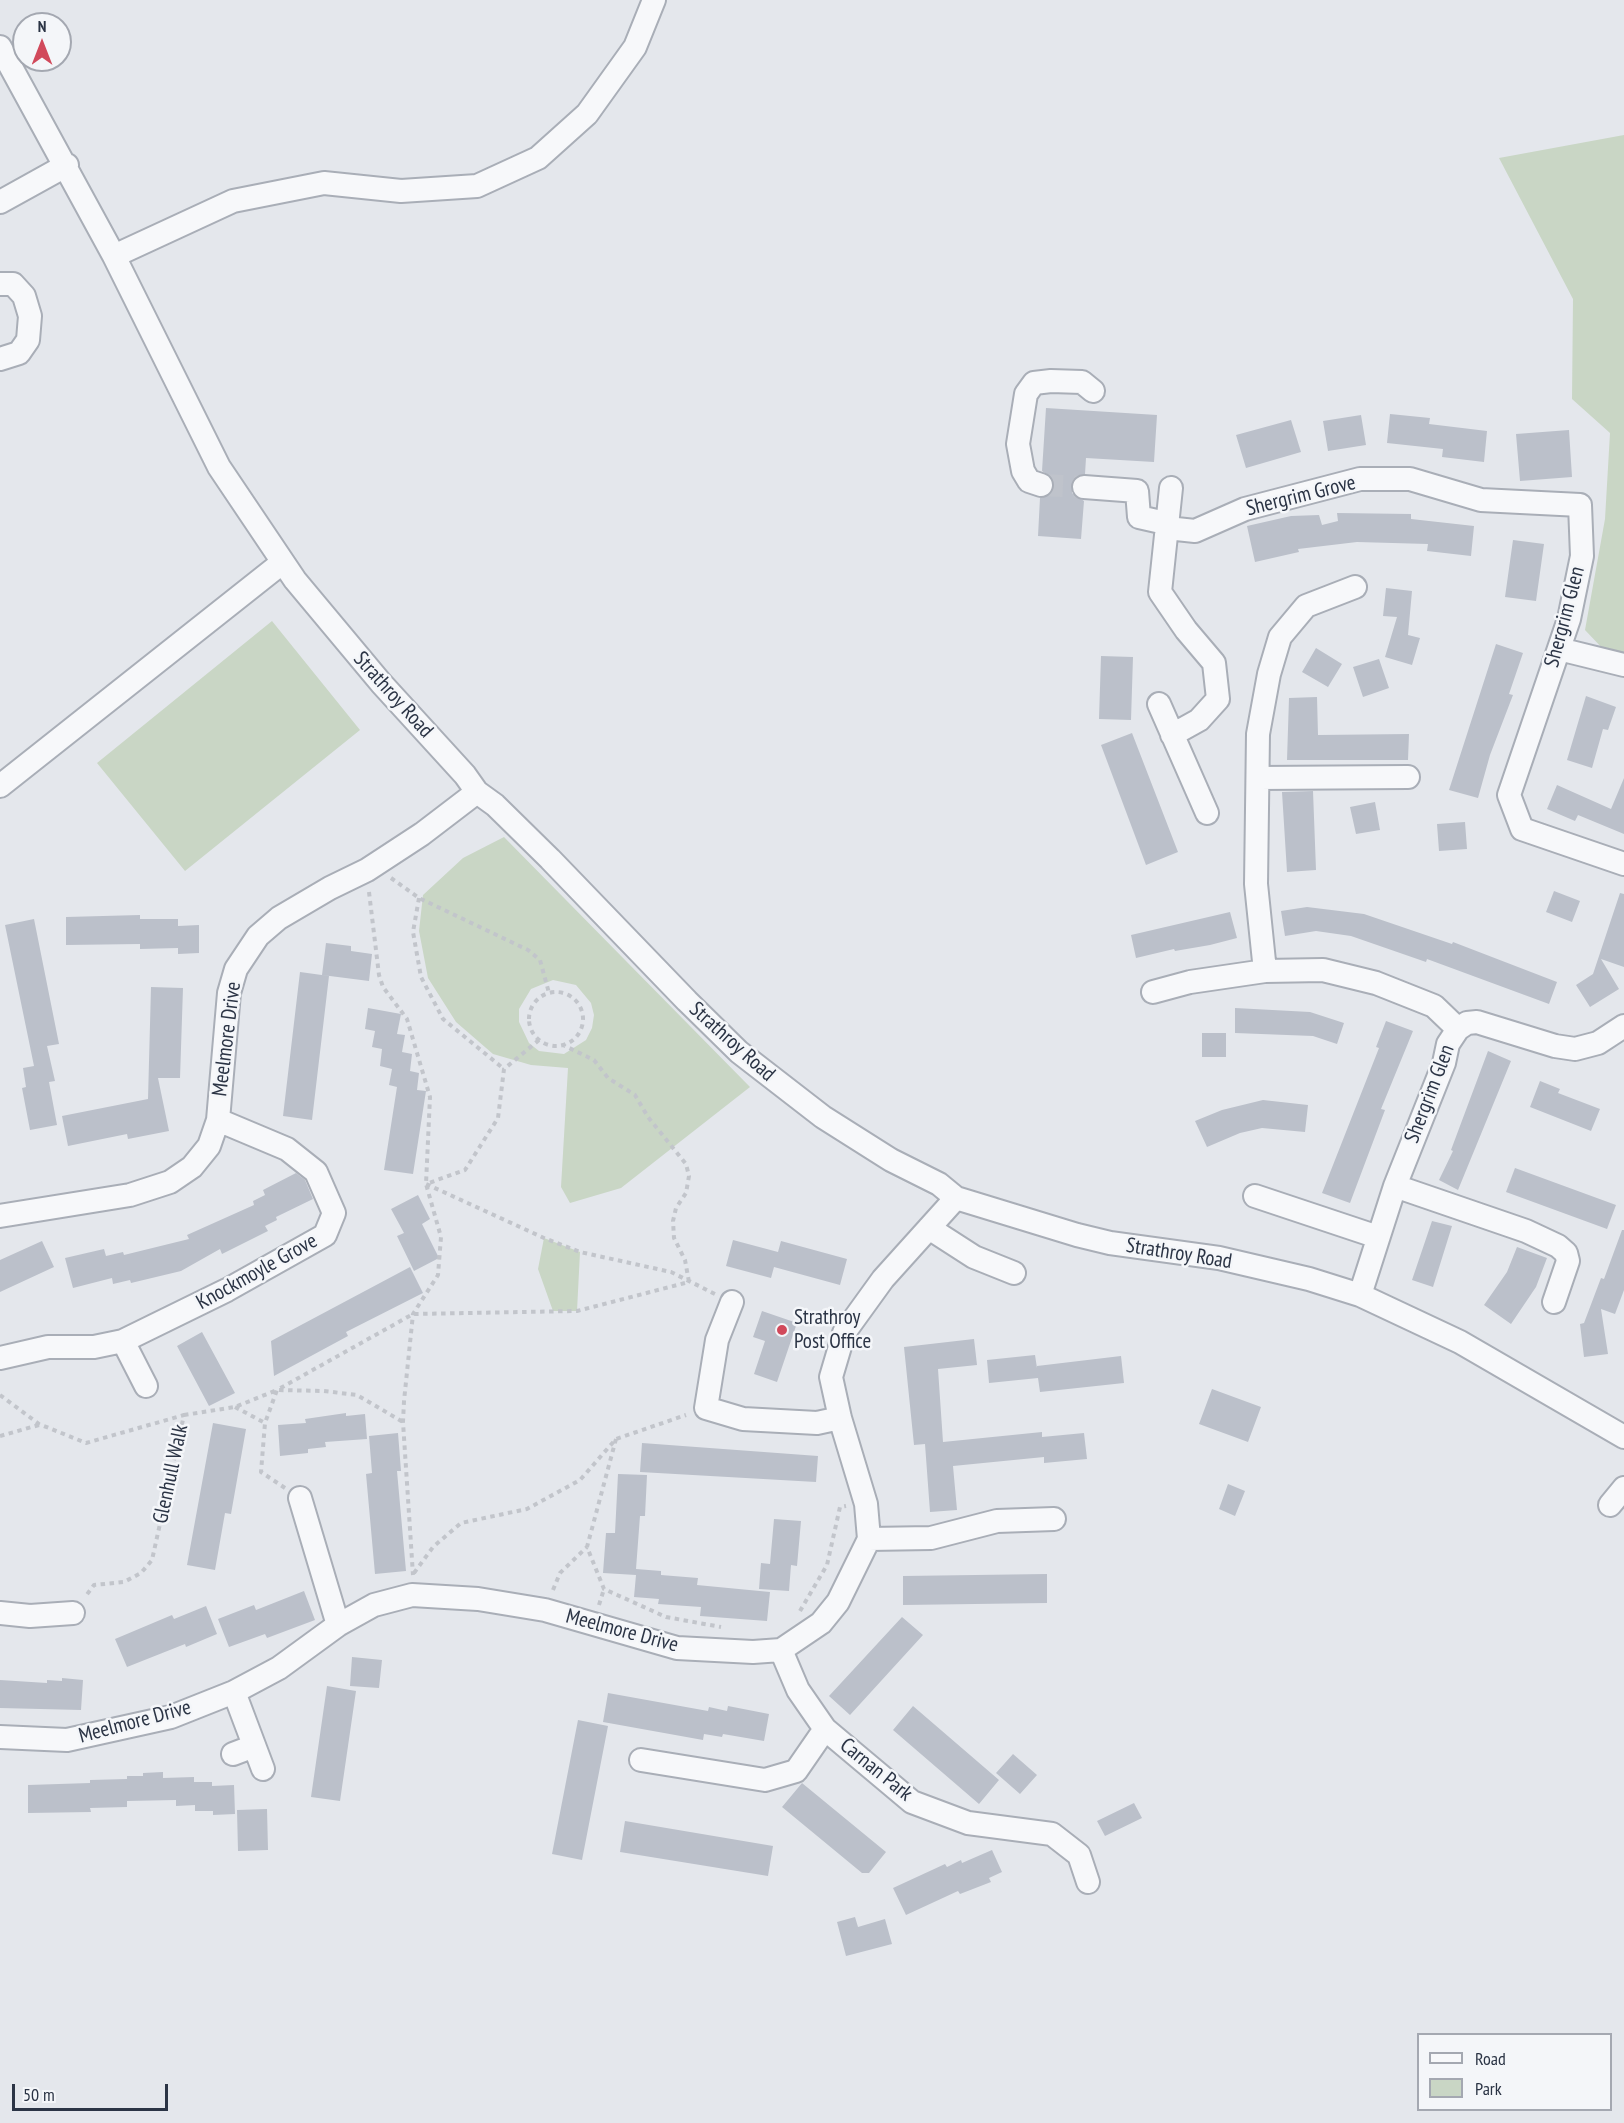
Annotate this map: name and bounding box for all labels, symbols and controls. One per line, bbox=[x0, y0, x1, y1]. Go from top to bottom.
north arrow bbox=[12, 12, 72, 72]
text: N bbox=[38, 16, 46, 36]
street label: Shergrim Grove bbox=[1244, 470, 1358, 522]
street label: Shergrim Glen bbox=[1539, 564, 1591, 670]
street label: Strathroy Road bbox=[348, 647, 438, 743]
street label: Meelmore Drive bbox=[207, 980, 247, 1098]
street label: Strathroy Road bbox=[684, 997, 780, 1087]
street label: Shergrim Glen bbox=[1400, 1041, 1460, 1147]
street label: Knockmoyle Grove bbox=[192, 1228, 322, 1316]
street label: Strathroy Road bbox=[1124, 1233, 1234, 1275]
place label: Strathroy Post Office bbox=[794, 1305, 871, 1355]
marker: Strathroy Post Office bbox=[775, 1323, 789, 1337]
street label: Glenhull Walk bbox=[148, 1422, 194, 1526]
street label: Meelmore Drive bbox=[563, 1604, 681, 1658]
street label: Meelmore Drive bbox=[76, 1695, 194, 1749]
street label: Carnan Park bbox=[835, 1733, 917, 1807]
legend bbox=[1417, 2033, 1612, 2111]
text: Road bbox=[1475, 2047, 1506, 2070]
scale bar bbox=[15, 2072, 171, 2110]
text: Park bbox=[1475, 2077, 1502, 2100]
text: 50 m bbox=[23, 2083, 55, 2106]

